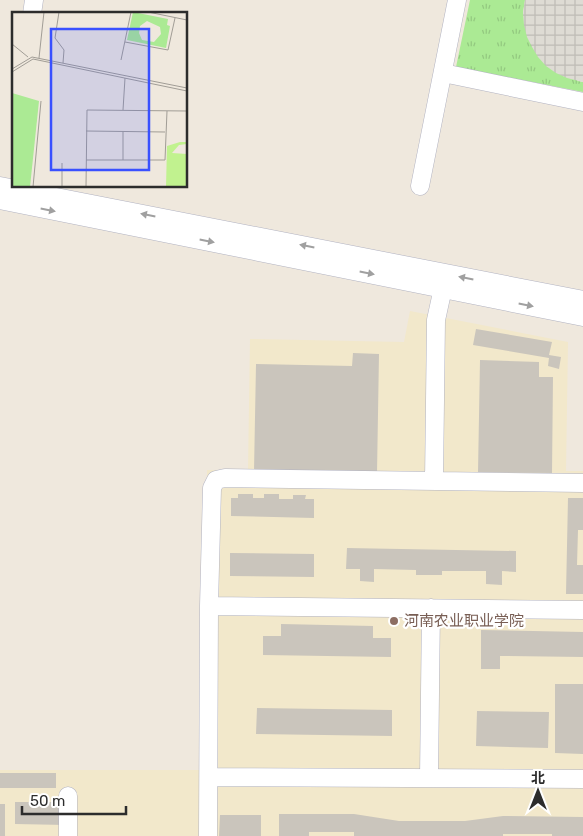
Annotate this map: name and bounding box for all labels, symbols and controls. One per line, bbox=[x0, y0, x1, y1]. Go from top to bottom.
inset map bbox=[12, 12, 188, 188]
one-way arrow bbox=[40, 206, 56, 214]
one-way arrow bbox=[139, 210, 155, 218]
one-way arrow bbox=[200, 238, 216, 246]
one-way arrow bbox=[299, 242, 315, 250]
one-way arrow bbox=[359, 269, 374, 277]
one-way arrow bbox=[458, 273, 474, 281]
one-way arrow bbox=[518, 301, 534, 309]
place label: 河南农业职业学院 bbox=[404, 612, 524, 630]
marker: 河南农业职业学院 bbox=[388, 615, 400, 627]
north arrow bbox=[513, 766, 563, 816]
text: 北 bbox=[531, 770, 545, 787]
scale bar bbox=[22, 784, 126, 816]
text: 50 m bbox=[30, 792, 65, 810]

